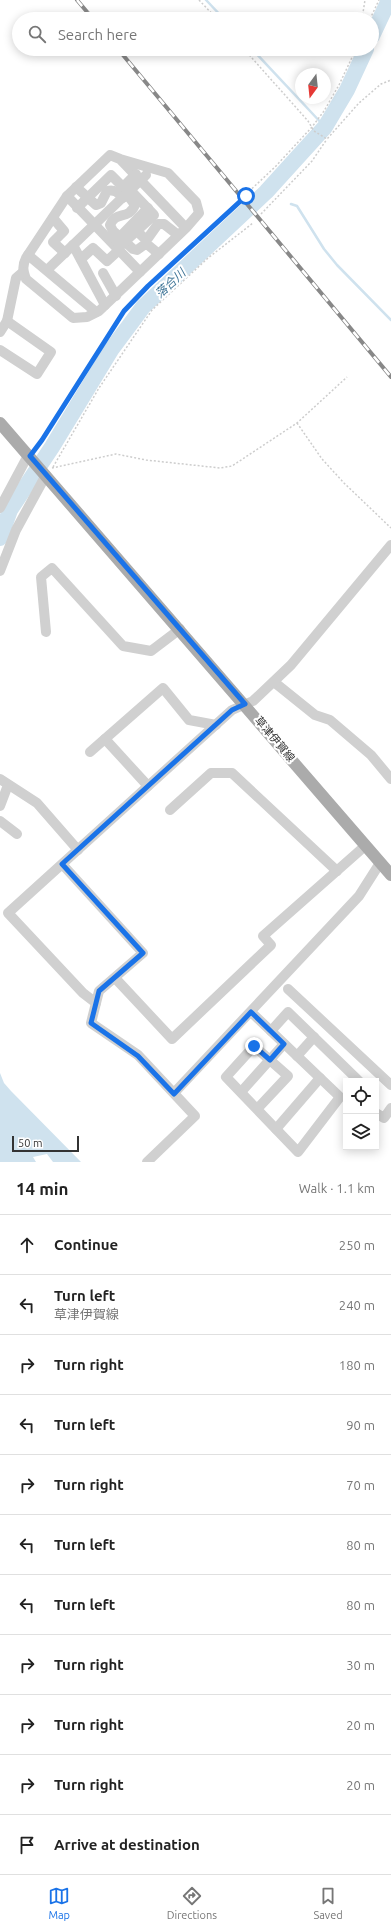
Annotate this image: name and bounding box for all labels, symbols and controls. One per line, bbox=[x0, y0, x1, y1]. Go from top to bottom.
search box bbox=[12, 12, 379, 56]
icon: search bbox=[26, 23, 48, 45]
text: Search here bbox=[58, 26, 137, 43]
north arrow bbox=[295, 68, 331, 104]
route start bbox=[237, 187, 255, 205]
water label: 落合川 bbox=[152, 265, 189, 300]
street label: 草津伊賀線 bbox=[253, 714, 297, 764]
route end bbox=[245, 1037, 263, 1055]
map controls bbox=[343, 1078, 379, 1150]
button: locate bbox=[343, 1078, 379, 1114]
button: layers bbox=[343, 1114, 379, 1150]
scale bar bbox=[12, 1134, 79, 1153]
text: 50 m bbox=[18, 1137, 42, 1149]
text: 14 min bbox=[16, 1179, 69, 1198]
text: Walk · 1.1 km bbox=[299, 1181, 375, 1195]
icon: ahead bbox=[16, 1234, 38, 1256]
text: Continue bbox=[54, 1236, 118, 1253]
text: 250 m bbox=[339, 1238, 375, 1252]
text: Turn left bbox=[54, 1287, 115, 1304]
icon: left bbox=[16, 1294, 38, 1316]
text: 240 m bbox=[339, 1298, 375, 1312]
text: 草津伊賀線 bbox=[54, 1307, 119, 1321]
icon: right bbox=[16, 1354, 38, 1376]
text: Turn right bbox=[54, 1356, 124, 1373]
text: 180 m bbox=[339, 1358, 375, 1372]
icon: left bbox=[16, 1414, 38, 1436]
text: Turn left bbox=[54, 1416, 115, 1433]
text: 90 m bbox=[346, 1418, 375, 1432]
icon: right bbox=[16, 1474, 38, 1496]
text: Turn right bbox=[54, 1476, 124, 1493]
text: 70 m bbox=[346, 1478, 375, 1492]
icon: left bbox=[16, 1534, 38, 1556]
text: Turn left bbox=[54, 1536, 115, 1553]
text: 80 m bbox=[346, 1538, 375, 1552]
icon: left bbox=[16, 1594, 38, 1616]
text: Turn left bbox=[54, 1596, 115, 1613]
text: 80 m bbox=[346, 1598, 375, 1612]
icon: right bbox=[16, 1654, 38, 1676]
text: Turn right bbox=[54, 1656, 124, 1673]
text: 30 m bbox=[346, 1658, 375, 1672]
icon: right bbox=[16, 1714, 38, 1736]
text: Turn right bbox=[54, 1716, 124, 1733]
text: 20 m bbox=[346, 1718, 375, 1732]
icon: right bbox=[16, 1774, 38, 1796]
text: Turn right bbox=[54, 1776, 124, 1793]
text: 20 m bbox=[346, 1778, 375, 1792]
icon: arrive bbox=[16, 1834, 38, 1856]
text: Arrive at destination bbox=[54, 1836, 200, 1853]
tab: Map bbox=[48, 1885, 70, 1921]
tab: Directions bbox=[167, 1885, 217, 1921]
tab: Saved bbox=[313, 1885, 343, 1921]

